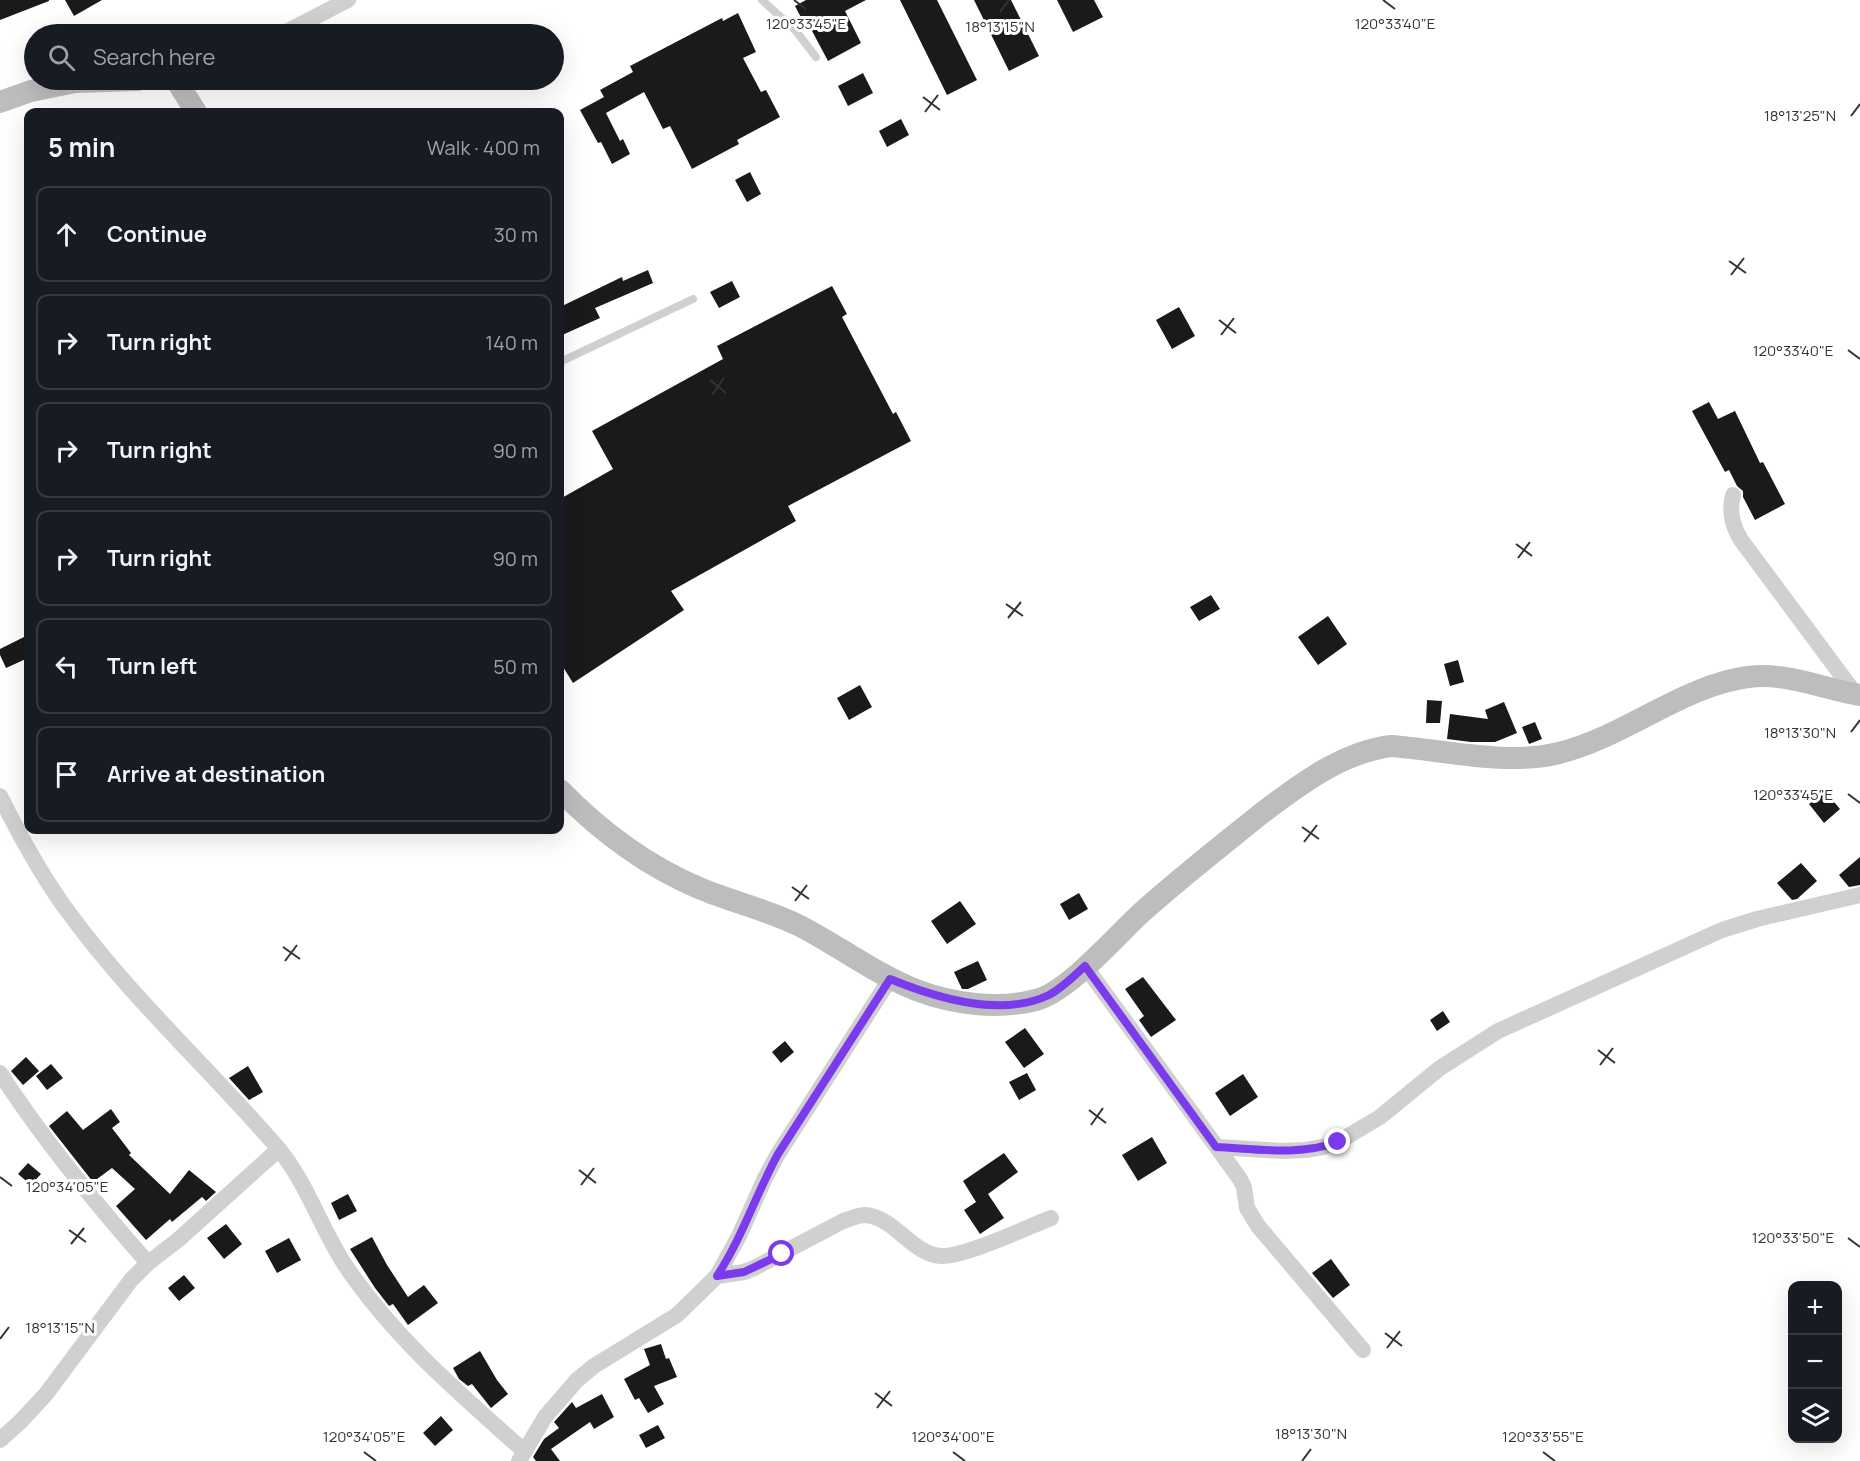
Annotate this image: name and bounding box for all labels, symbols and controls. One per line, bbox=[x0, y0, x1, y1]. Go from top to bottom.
text: 120°33'45"E bbox=[766, 13, 846, 34]
text: 120°33'40"E bbox=[1355, 13, 1435, 34]
text: 18°13'15"N bbox=[965, 16, 1035, 37]
search box bbox=[24, 24, 564, 90]
icon: search bbox=[45, 41, 78, 74]
text: Search here bbox=[93, 42, 215, 72]
text: 18°13'25"N bbox=[1764, 105, 1836, 126]
text: 5 min bbox=[48, 129, 115, 165]
text: Walk · 400 m bbox=[427, 134, 540, 161]
icon: ahead bbox=[50, 218, 83, 251]
text: Continue bbox=[107, 219, 207, 249]
text: 30 m bbox=[494, 221, 538, 248]
icon: right bbox=[50, 326, 83, 359]
text: Turn right bbox=[107, 327, 212, 357]
text: 140 m bbox=[485, 329, 538, 356]
text: 120°33'40"E bbox=[1753, 340, 1833, 361]
icon: right bbox=[50, 434, 83, 467]
text: Turn right bbox=[107, 435, 212, 465]
text: 90 m bbox=[492, 437, 538, 464]
icon: right bbox=[50, 542, 83, 575]
text: Turn right bbox=[107, 543, 212, 573]
text: 90 m bbox=[492, 545, 538, 572]
icon: left bbox=[50, 650, 83, 683]
text: Turn left bbox=[107, 651, 197, 681]
text: 50 m bbox=[493, 653, 538, 680]
text: 18°13'30"N bbox=[1764, 722, 1836, 743]
icon: arrive bbox=[50, 758, 83, 791]
text: Arrive at destination bbox=[107, 759, 325, 789]
text: 120°33'45"E bbox=[1753, 784, 1833, 805]
route end bbox=[1324, 1128, 1350, 1154]
text: 120°34'05"E bbox=[26, 1176, 108, 1197]
text: 120°33'50"E bbox=[1752, 1227, 1834, 1248]
route start bbox=[768, 1240, 794, 1266]
map controls bbox=[1788, 1281, 1842, 1443]
button: + bbox=[1788, 1281, 1842, 1335]
text: 18°13'15"N bbox=[25, 1317, 95, 1338]
button: − bbox=[1788, 1335, 1842, 1389]
button: layers bbox=[1788, 1389, 1842, 1443]
text: 18°13'30"N bbox=[1275, 1423, 1347, 1444]
text: 120°34'05"E bbox=[323, 1426, 405, 1447]
text: 120°34'00"E bbox=[912, 1426, 994, 1447]
text: 120°33'55"E bbox=[1502, 1426, 1584, 1447]

